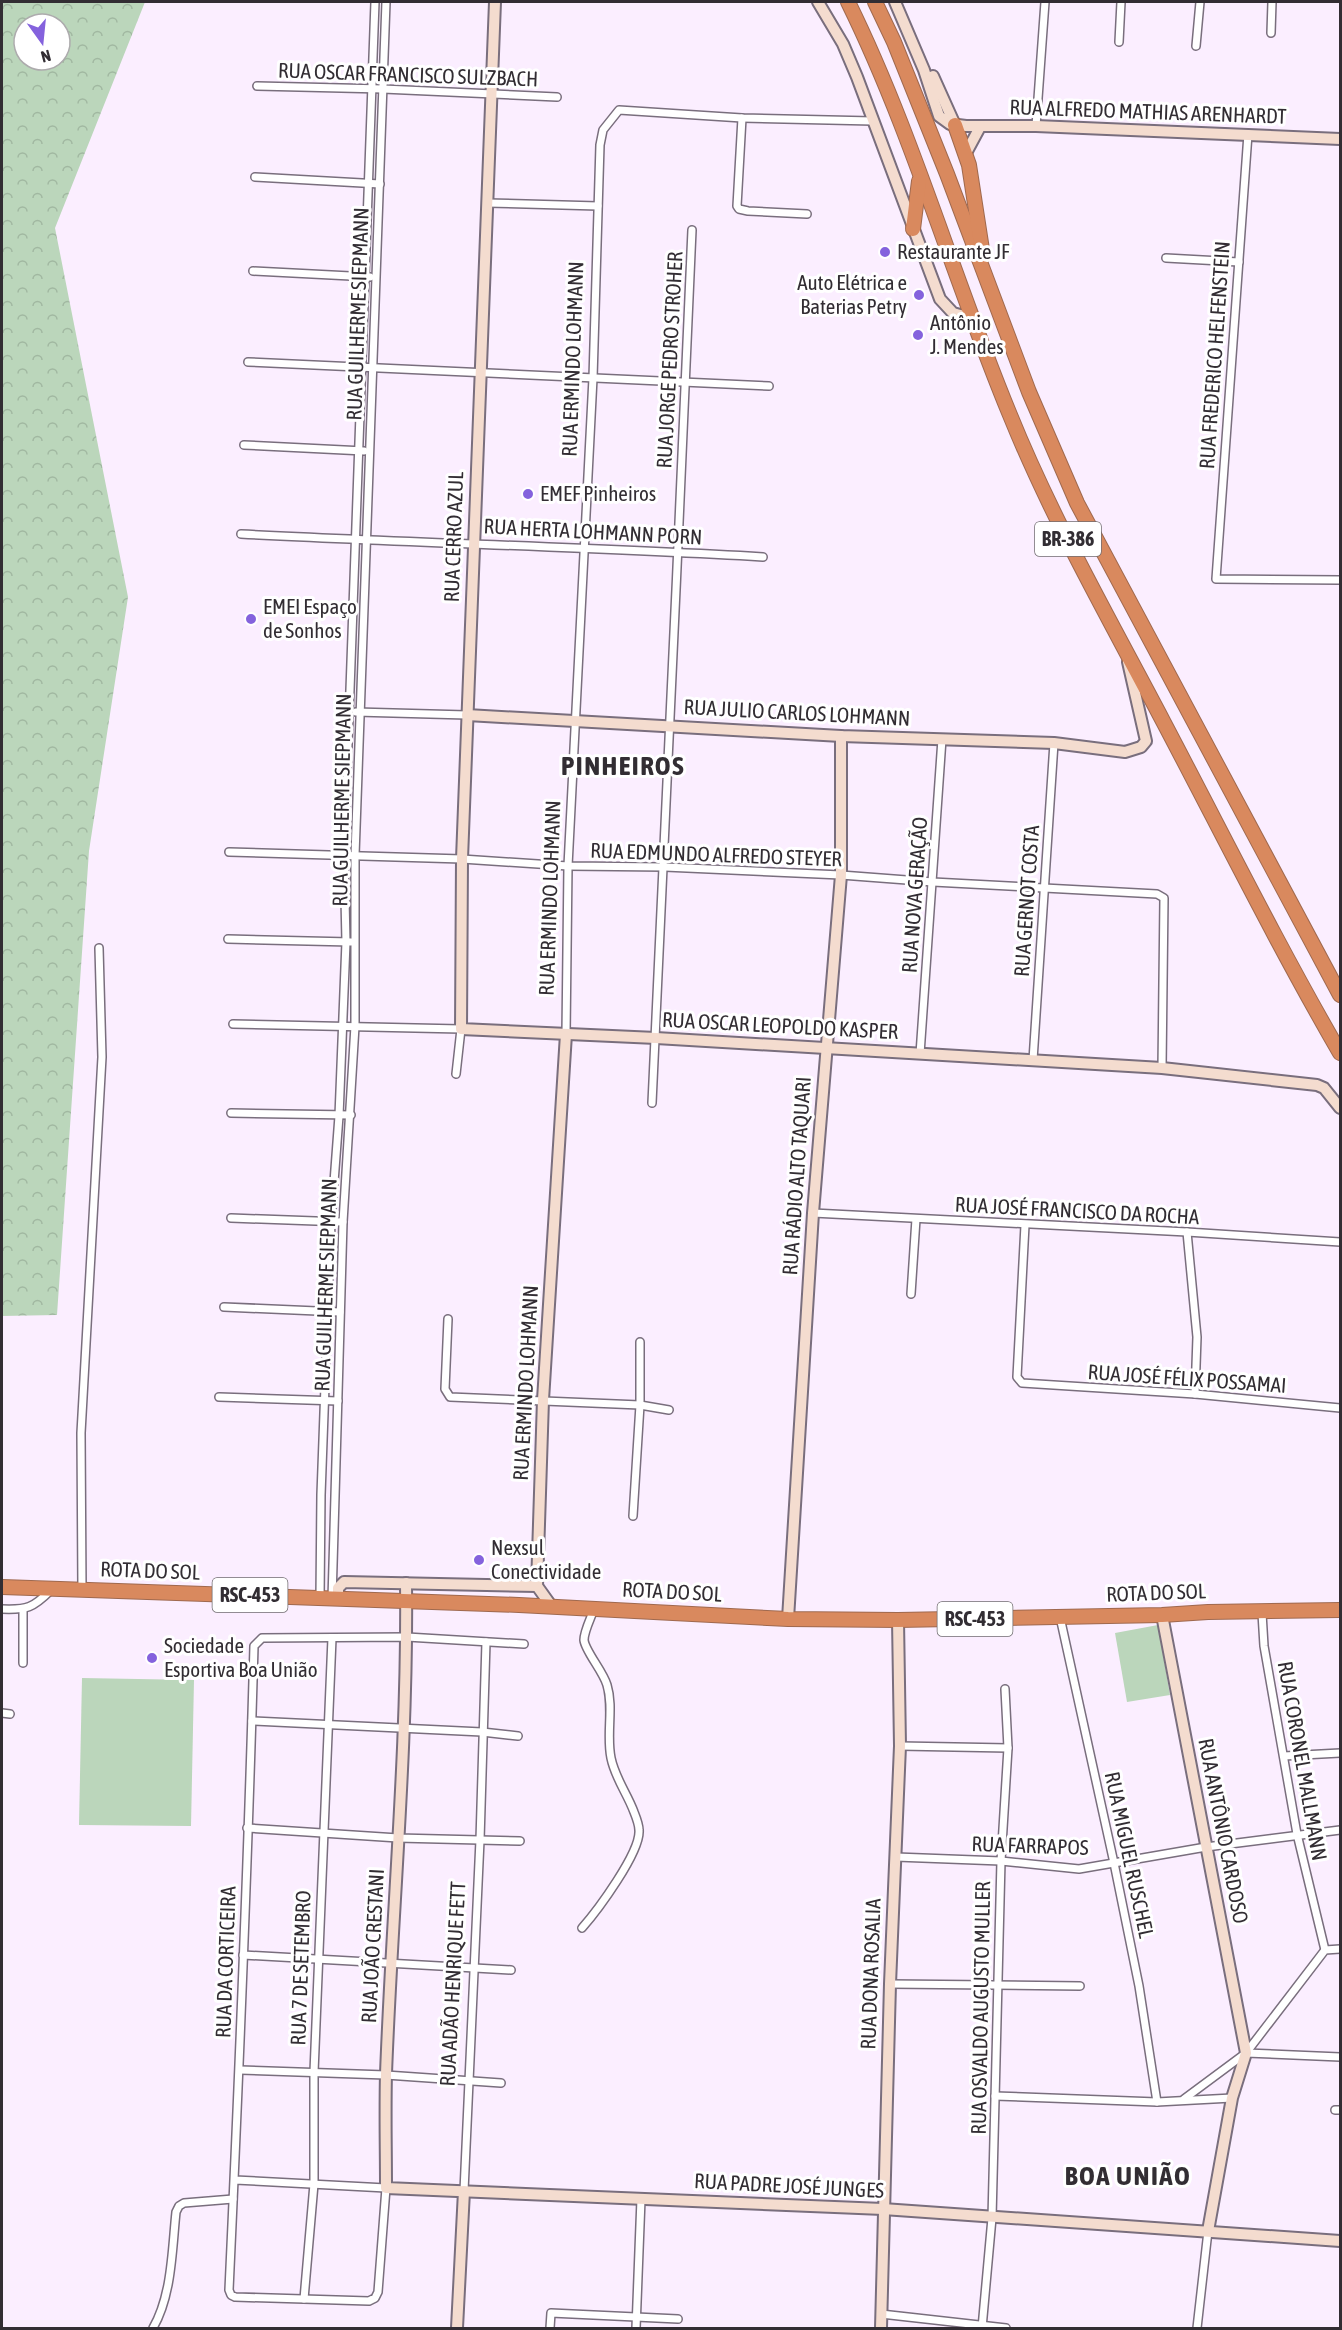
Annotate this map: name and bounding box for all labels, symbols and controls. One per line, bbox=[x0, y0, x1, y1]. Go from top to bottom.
north arrow bbox=[12, 12, 72, 72]
text: N bbox=[39, 47, 53, 66]
street label: RUA OSCAR FRANCISCO SULZBACH bbox=[278, 57, 539, 91]
street label: RUA ALFREDO MATHIAS ARENHARDT bbox=[1009, 94, 1287, 128]
street label: RUA GUILHERME SIEPMANN bbox=[341, 207, 373, 421]
place label: Restaurante JF bbox=[897, 239, 1010, 263]
street label: RUA FREDERICO HELFENSTEIN bbox=[1194, 240, 1234, 470]
marker: Restaurante JF bbox=[878, 245, 892, 259]
street label: RUA JORGE PEDRO STROHER bbox=[651, 250, 687, 469]
street label: RUA ERMINDO LOHMANN bbox=[557, 261, 587, 457]
place label: Auto Elétrica e Baterias Petry bbox=[797, 270, 907, 318]
marker: Auto Elétrica e Baterias Petry bbox=[912, 288, 926, 302]
place label: Antônio J. Mendes bbox=[930, 310, 1004, 358]
marker: Antônio J. Mendes bbox=[911, 328, 925, 342]
street label: RUA CERRO AZUL bbox=[439, 471, 467, 603]
place label: EMEF Pinheiros bbox=[540, 481, 656, 505]
marker: EMEF Pinheiros bbox=[521, 487, 535, 501]
street label: RUA HERTA LOHMANN PORN bbox=[483, 513, 703, 549]
road number: BR-386 bbox=[1035, 522, 1101, 556]
place label: EMEI Espaço de Sonhos bbox=[263, 594, 357, 642]
marker: EMEI Espaço de Sonhos bbox=[244, 612, 258, 626]
street label: RUA GUILHERME SIEPMANN bbox=[327, 693, 355, 907]
street label: RUA JULIO CARLOS LOHMANN bbox=[683, 694, 911, 730]
district label: PINHEIROS bbox=[561, 750, 685, 781]
street label: RUA ERMINDO LOHMANN bbox=[534, 800, 564, 996]
street label: RUA NOVA GERAÇÃO bbox=[897, 816, 931, 974]
street label: RUA GERNOT COSTA bbox=[1009, 824, 1043, 977]
street label: RUA EDMUNDO ALFREDO STEYER bbox=[590, 838, 843, 870]
street label: RUA OSCAR LEOPOLDO KASPER bbox=[661, 1007, 899, 1043]
street label: RUA RÁDIO ALTO TAQUARI bbox=[777, 1076, 815, 1276]
street label: RUA GUILHERME SIEPMANN bbox=[309, 1178, 341, 1392]
street label: RUA JOSÉ FRANCISCO DA ROCHA bbox=[954, 1192, 1200, 1228]
street label: RUA ERMINDO LOHMANN bbox=[508, 1285, 542, 1481]
street label: RUA JOSÉ FÉLIX POSSAMAI bbox=[1087, 1359, 1287, 1397]
place label: Nexsul Conectividade bbox=[491, 1535, 601, 1583]
marker: Nexsul Conectividade bbox=[472, 1553, 486, 1567]
street label: ROTA DO SOL bbox=[100, 1556, 200, 1584]
street label: ROTA DO SOL bbox=[622, 1576, 723, 1606]
road number: RSC-453 bbox=[212, 1578, 288, 1612]
street label: ROTA DO SOL bbox=[1106, 1578, 1206, 1606]
road number: RSC-453 bbox=[938, 1602, 1012, 1636]
place label: Sociedade Esportiva Boa União bbox=[164, 1633, 318, 1681]
marker: Sociedade Esportiva Boa União bbox=[145, 1651, 159, 1665]
street label: RUA CORONEL MALLMANN bbox=[1274, 1659, 1332, 1862]
street label: RUA ANTÔNIO CARDOSO bbox=[1194, 1736, 1254, 1925]
street label: RUA MIGUEL RUSCHEL bbox=[1101, 1769, 1159, 1940]
street label: RUA FARRAPOS bbox=[971, 1831, 1089, 1859]
street label: RUA JOÃO CRESTANI bbox=[356, 1868, 388, 2024]
street label: RUA ADÃO HENRIQUE FETT bbox=[435, 1881, 469, 2087]
street label: RUA OSVALDO AUGUSTO MULLER bbox=[966, 1881, 994, 2135]
street label: RUA DA CORTICEIRA bbox=[210, 1885, 240, 2038]
street label: RUA 7 DE SETEMBRO bbox=[285, 1890, 315, 2046]
street label: RUA DONA ROSALIA bbox=[855, 1897, 885, 2050]
district label: BOA UNIÃO bbox=[1065, 2160, 1191, 2191]
street label: RUA PADRE JOSÉ JUNGES bbox=[694, 2168, 885, 2202]

